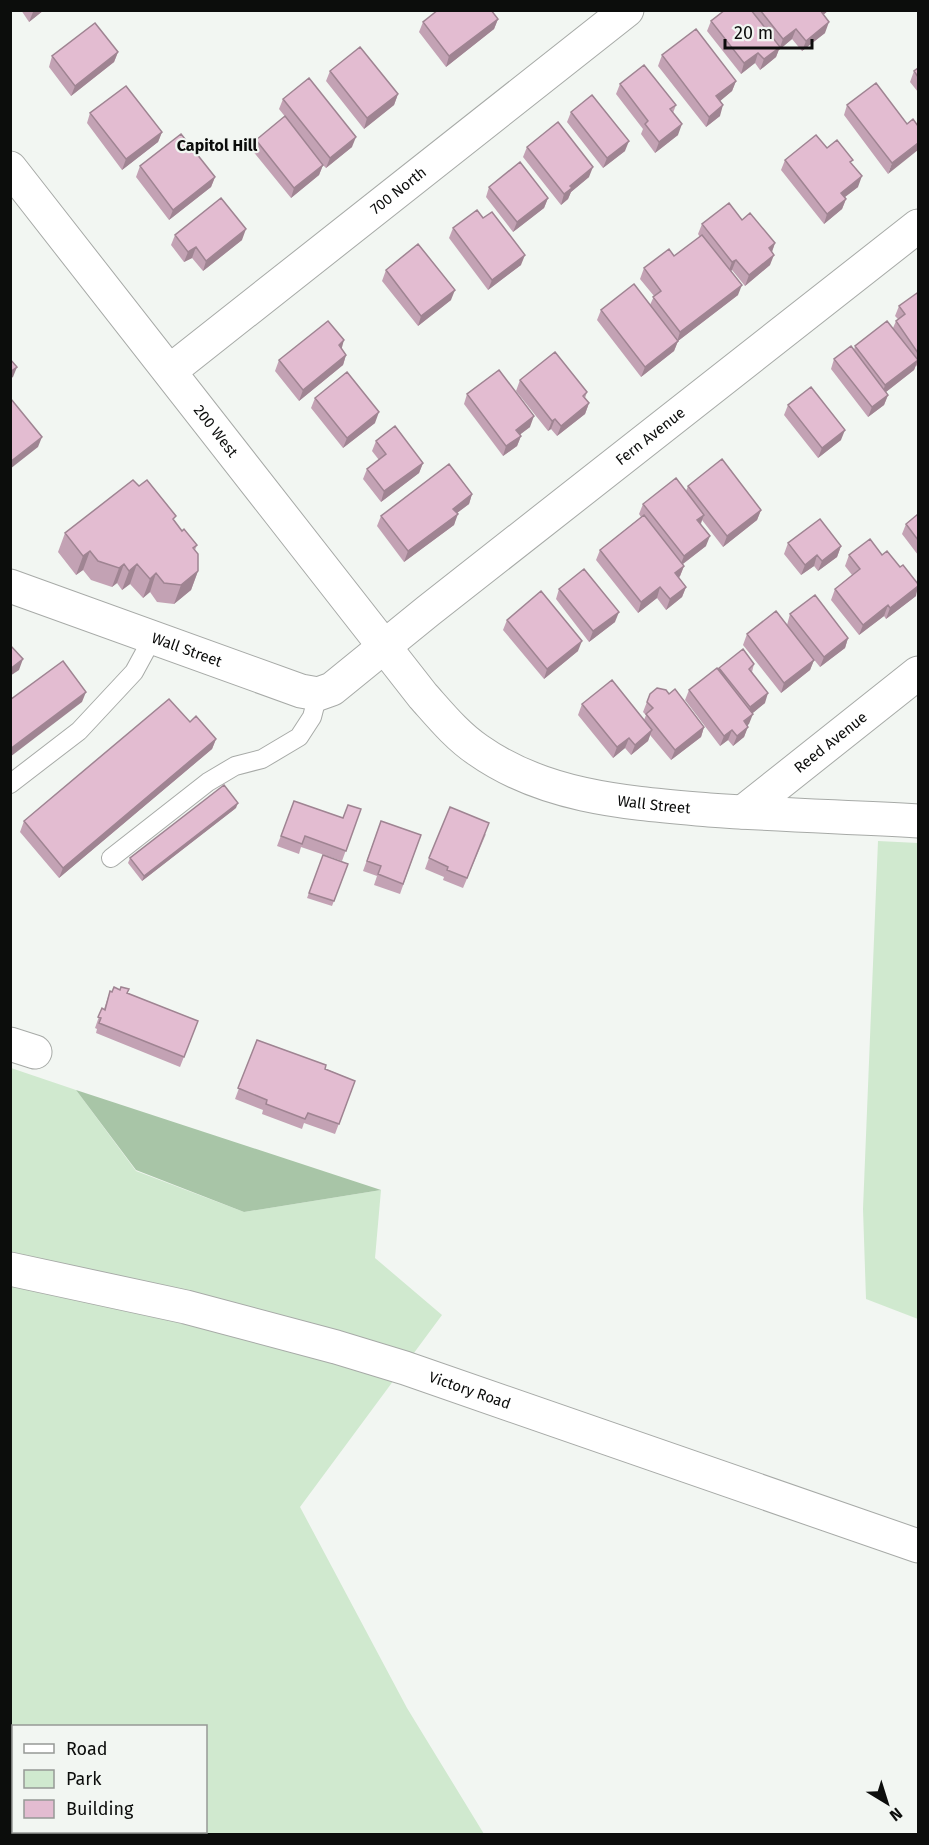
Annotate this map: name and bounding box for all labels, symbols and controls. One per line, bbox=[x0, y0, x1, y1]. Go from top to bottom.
scale bar bbox=[725, 12, 812, 50]
text: 20 m bbox=[734, 22, 773, 44]
district label: Capitol Hill bbox=[177, 136, 257, 155]
street label: 700 North bbox=[367, 163, 430, 218]
street label: 200 West bbox=[190, 401, 242, 461]
street label: Fern Avenue bbox=[612, 403, 689, 469]
street label: Wall Street bbox=[149, 629, 225, 671]
street label: Reed Avenue bbox=[791, 708, 871, 777]
street label: Wall Street bbox=[616, 792, 692, 817]
street label: Victory Road bbox=[426, 1368, 513, 1413]
legend bbox=[12, 1725, 207, 1833]
text: Road bbox=[66, 1738, 108, 1760]
text: Park bbox=[66, 1768, 102, 1790]
north arrow bbox=[857, 1773, 917, 1833]
text: Building bbox=[66, 1798, 134, 1820]
text: N bbox=[886, 1804, 906, 1825]

